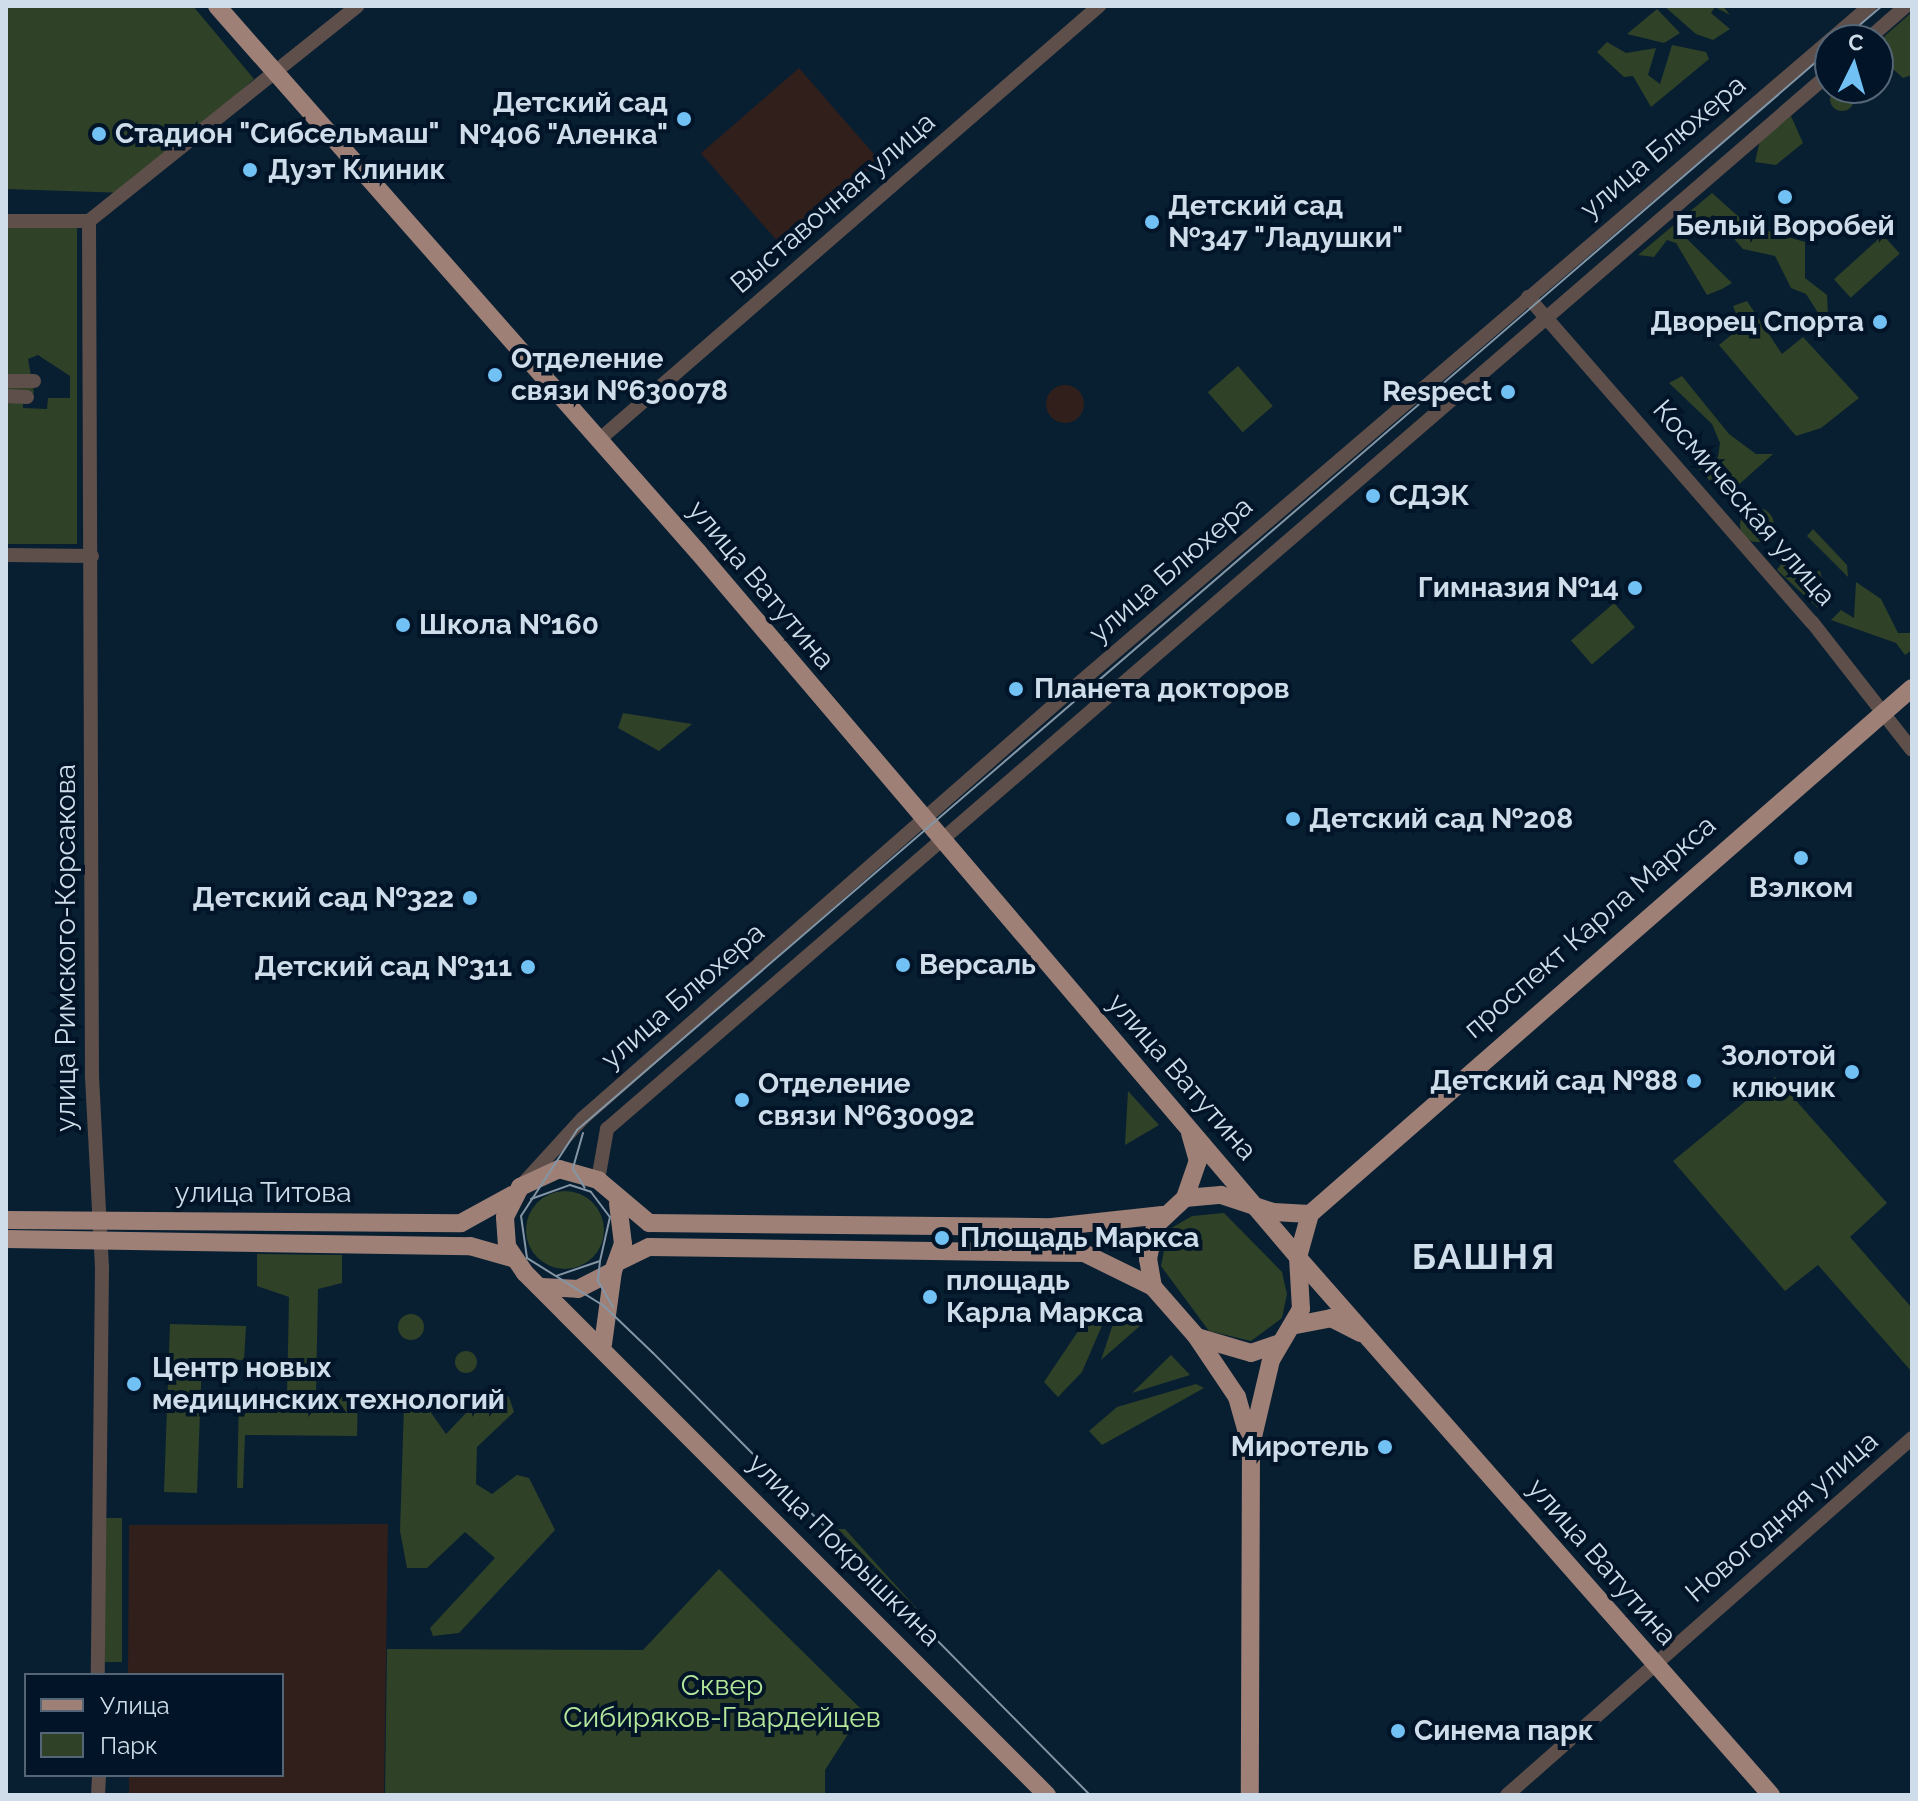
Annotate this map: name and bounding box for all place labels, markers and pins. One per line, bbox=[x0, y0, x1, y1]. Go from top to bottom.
place label: Детский сад №406 "Аленка" bbox=[458, 86, 668, 152]
marker: Детский сад №406 "Аленка" bbox=[675, 110, 693, 128]
place label: Стадион "Сибсельмаш" bbox=[115, 117, 440, 151]
marker: Стадион "Сибсельмаш" bbox=[90, 125, 108, 143]
place label: Дуэт Клиник bbox=[268, 153, 445, 187]
marker: Дуэт Клиник bbox=[239, 159, 261, 181]
marker: Белый Воробей bbox=[1776, 188, 1794, 206]
place label: Детский сад №347 "Ладушки" bbox=[1168, 189, 1403, 255]
place label: Белый Воробей bbox=[1675, 209, 1895, 243]
marker: Детский сад №347 "Ладушки" bbox=[1143, 213, 1161, 231]
place label: Дворец Спорта bbox=[1650, 305, 1864, 339]
marker: Дворец Спорта bbox=[1871, 313, 1889, 331]
place label: Отделение связи №630078 bbox=[511, 342, 728, 408]
marker: Отделение связи №630078 bbox=[486, 366, 504, 384]
place label: Respect bbox=[1382, 375, 1492, 409]
marker: Respect bbox=[1499, 383, 1517, 401]
place label: СДЭК bbox=[1389, 479, 1469, 513]
marker: СДЭК bbox=[1364, 487, 1382, 505]
place label: Гимназия №14 bbox=[1418, 571, 1619, 605]
marker: Гимназия №14 bbox=[1626, 579, 1644, 597]
place label: Школа №160 bbox=[419, 608, 599, 642]
marker: Школа №160 bbox=[394, 616, 412, 634]
place label: Планета докторов bbox=[1034, 672, 1289, 706]
marker: Планета докторов bbox=[1005, 678, 1027, 700]
place label: Детский сад №208 bbox=[1309, 802, 1573, 836]
marker: Детский сад №208 bbox=[1284, 810, 1302, 828]
marker: Вэлком bbox=[1792, 849, 1810, 867]
place label: Вэлком bbox=[1749, 871, 1853, 905]
place label: Детский сад №322 bbox=[193, 881, 454, 915]
marker: Детский сад №322 bbox=[461, 889, 479, 907]
place label: Версаль bbox=[919, 948, 1036, 982]
place label: Детский сад №311 bbox=[255, 950, 512, 984]
marker: Версаль bbox=[894, 956, 912, 974]
marker: Детский сад №311 bbox=[519, 958, 537, 976]
place label: Золотой ключик bbox=[1720, 1039, 1836, 1105]
marker: Золотой ключик bbox=[1843, 1063, 1861, 1081]
place label: Детский сад №88 bbox=[1430, 1064, 1678, 1098]
place label: Отделение связи №630092 bbox=[758, 1067, 975, 1133]
marker: Детский сад №88 bbox=[1685, 1072, 1703, 1090]
marker: Отделение связи №630092 bbox=[733, 1091, 751, 1109]
place label: Площадь Маркса bbox=[960, 1221, 1199, 1255]
marker: Площадь Маркса bbox=[931, 1227, 953, 1249]
place label: площадь Карла Маркса bbox=[946, 1264, 1143, 1330]
marker: площадь Карла Маркса bbox=[921, 1288, 939, 1306]
place label: Центр новых медицинских технологий bbox=[152, 1351, 505, 1417]
marker: Центр новых медицинских технологий bbox=[123, 1373, 145, 1395]
place label: Миротель bbox=[1231, 1430, 1369, 1464]
marker: Миротель bbox=[1376, 1438, 1394, 1456]
place label: Синема парк bbox=[1414, 1714, 1594, 1748]
marker: Синема парк bbox=[1389, 1722, 1407, 1740]

